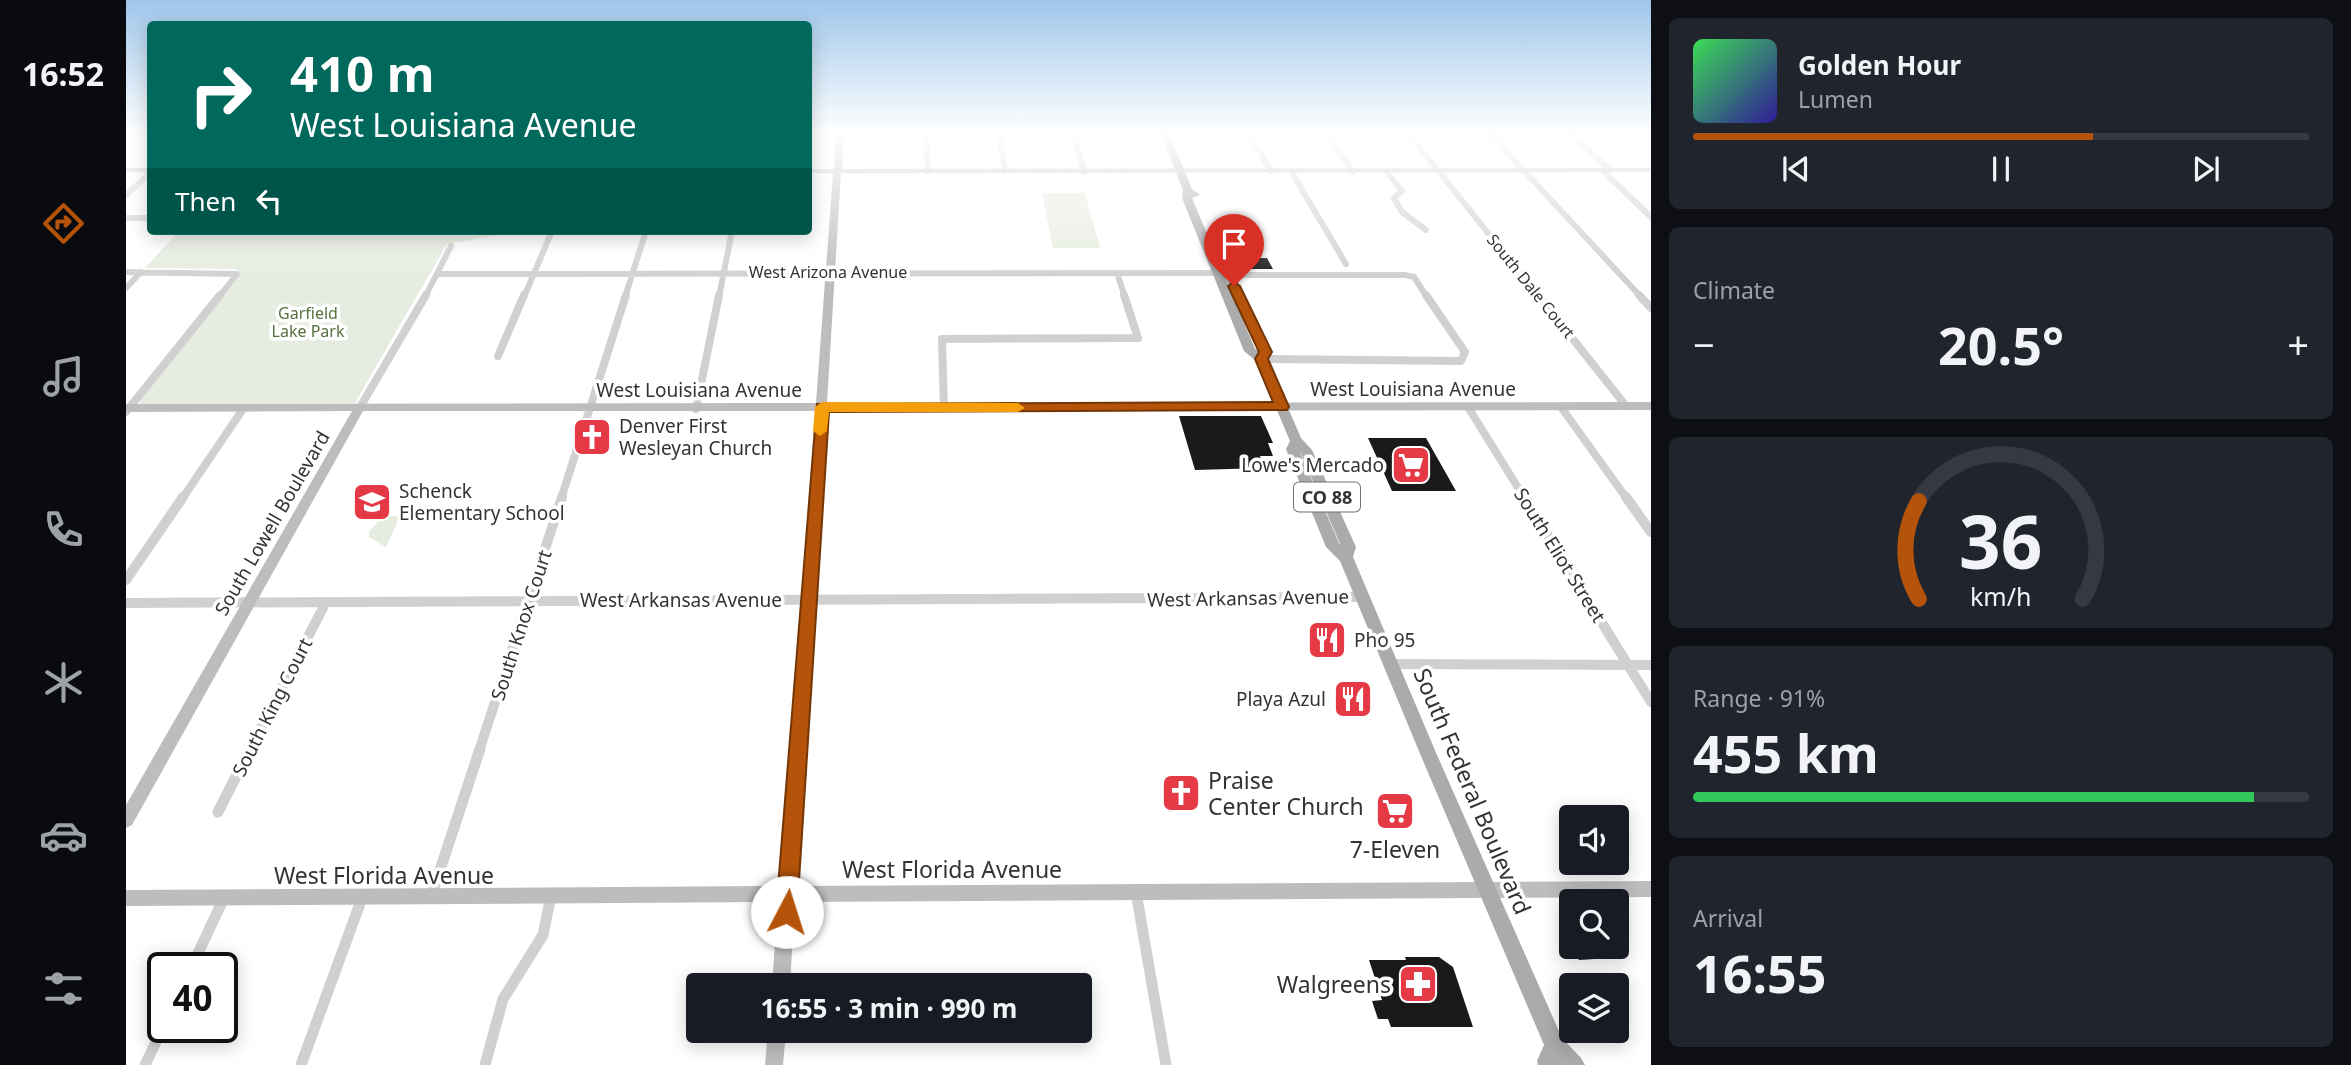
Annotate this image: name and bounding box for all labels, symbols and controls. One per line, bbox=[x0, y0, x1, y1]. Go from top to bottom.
text: 410 m bbox=[290, 40, 435, 106]
text: Golden Hour bbox=[1798, 47, 1961, 83]
icon: right bbox=[175, 49, 266, 140]
text: 16:52 bbox=[22, 52, 104, 95]
text: Lumen bbox=[1798, 83, 1873, 115]
text: West Louisiana Avenue bbox=[290, 103, 636, 146]
icon: previous bbox=[1777, 150, 1815, 188]
icon: pause bbox=[1982, 150, 2020, 188]
icon: next bbox=[2187, 150, 2225, 188]
icon: left bbox=[250, 182, 288, 220]
text: Then bbox=[175, 183, 236, 219]
icon: directions bbox=[39, 199, 88, 248]
pin bbox=[1204, 214, 1264, 286]
icon: arrive bbox=[1215, 225, 1253, 263]
street label: South Dale Court bbox=[1482, 229, 1580, 343]
street label: West Arizona Avenue bbox=[749, 261, 907, 283]
text: Climate bbox=[1693, 274, 1775, 306]
park label: Garfield Lake Park bbox=[272, 302, 345, 342]
text: 20.5° bbox=[1938, 309, 2064, 380]
text: − bbox=[1693, 318, 1715, 370]
text: + bbox=[2287, 318, 2309, 370]
icon: music bbox=[39, 352, 88, 401]
street label: West Louisiana Avenue bbox=[1310, 376, 1516, 402]
street label: West Louisiana Avenue bbox=[596, 377, 802, 403]
place label: Denver First Wesleyan Church bbox=[619, 413, 772, 461]
church icon: Denver First Wesleyan Church bbox=[571, 416, 613, 458]
street label: South Lowell Boulevard bbox=[208, 426, 336, 620]
supermarket icon: Lowe's Mercado bbox=[1390, 444, 1432, 486]
place label: Lowe's Mercado bbox=[1241, 452, 1384, 478]
place label: Schenck Elementary School bbox=[399, 478, 565, 526]
school or university icon: Schenck Elementary School bbox=[351, 481, 393, 523]
road number: CO 88 bbox=[1294, 482, 1360, 512]
street label: South Eliot Street bbox=[1508, 483, 1612, 627]
text: 36 bbox=[1959, 491, 2043, 590]
icon: phone bbox=[39, 505, 88, 554]
street label: South Knox Court bbox=[484, 546, 558, 704]
text: km/h bbox=[1970, 578, 2032, 612]
street label: West Arkansas Avenue bbox=[1147, 583, 1349, 613]
street label: West Arkansas Avenue bbox=[580, 587, 782, 613]
restaurant icon: Pho 95 bbox=[1306, 619, 1348, 661]
place label: Pho 95 bbox=[1354, 627, 1415, 653]
street label: South King Court bbox=[226, 633, 318, 781]
icon: climate bbox=[39, 658, 88, 707]
street label: South Federal Boulevard bbox=[1407, 663, 1539, 919]
restaurant icon: Playa Azul bbox=[1332, 678, 1374, 720]
text: Range · 91% bbox=[1693, 682, 1825, 714]
place label: Playa Azul bbox=[1236, 686, 1326, 712]
text: 455 km bbox=[1693, 717, 1879, 788]
place label: Praise Center Church bbox=[1208, 764, 1364, 822]
church icon: Praise Center Church bbox=[1160, 772, 1202, 814]
supermarket icon: 7-Eleven bbox=[1374, 790, 1416, 832]
map controls bbox=[1559, 805, 1629, 1043]
button: sound bbox=[1559, 805, 1629, 875]
icon: car bbox=[39, 811, 88, 860]
place label: 7-Eleven bbox=[1350, 833, 1440, 865]
street label: West Florida Avenue bbox=[842, 853, 1062, 885]
street label: West Florida Avenue bbox=[274, 859, 494, 891]
position arrow bbox=[750, 875, 824, 949]
button: search bbox=[1559, 889, 1629, 959]
text: Arrival bbox=[1693, 902, 1763, 934]
text: 16:55 bbox=[1693, 937, 1827, 1008]
speed limit sign: 40 bbox=[147, 952, 238, 1043]
pharmacy icon: Walgreens bbox=[1397, 963, 1439, 1005]
icon: filters bbox=[39, 964, 88, 1013]
place label: Walgreens bbox=[1277, 968, 1391, 1000]
button: layers bbox=[1559, 973, 1629, 1043]
text: 16:55 · 3 min · 990 m bbox=[761, 990, 1017, 1026]

